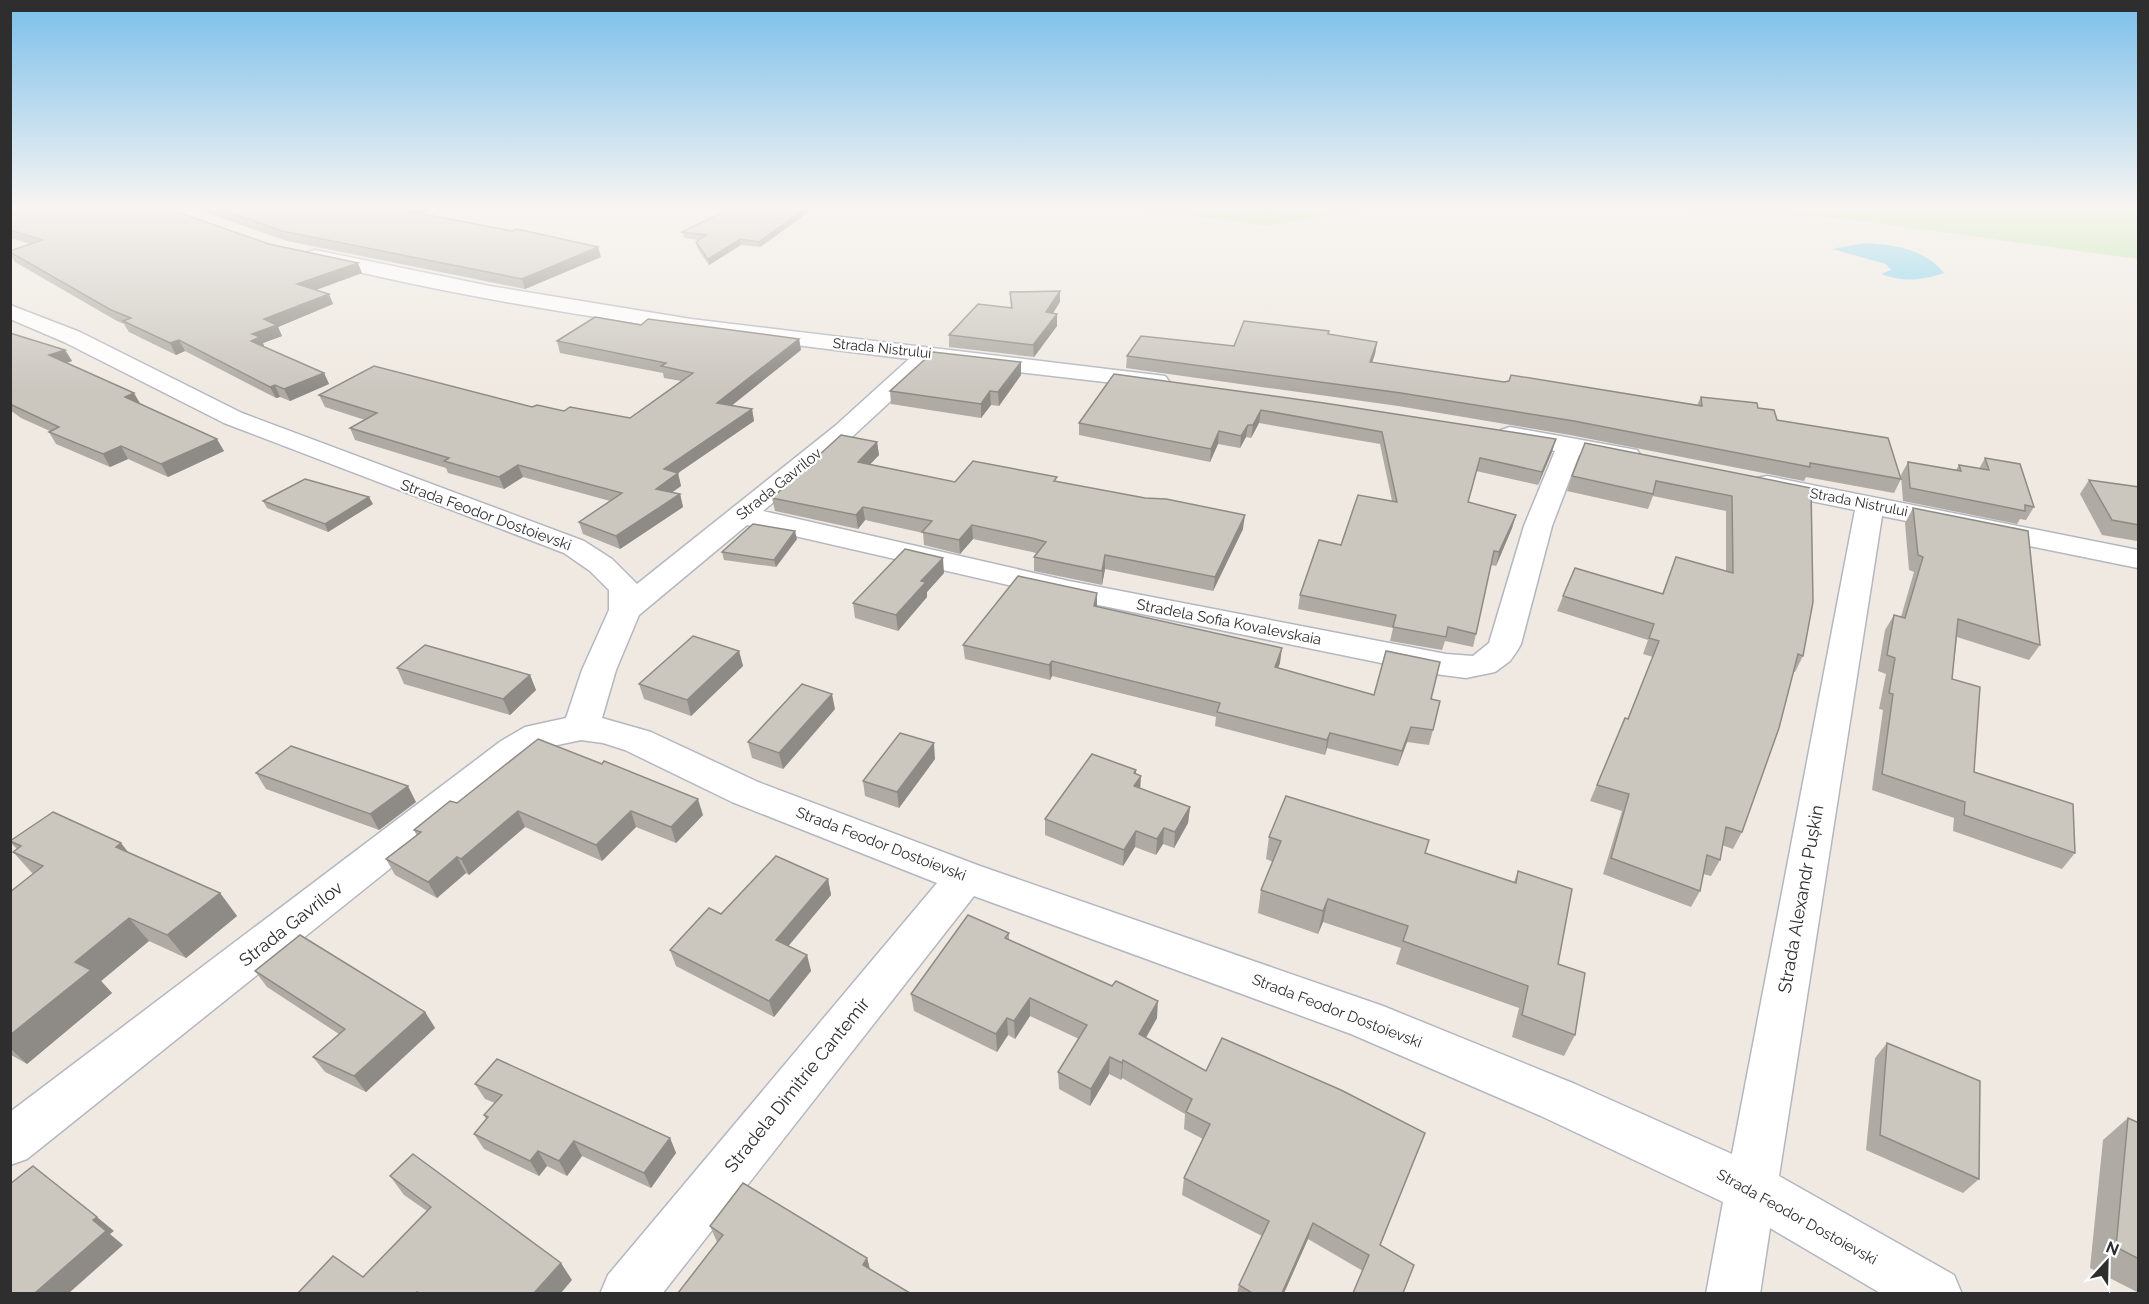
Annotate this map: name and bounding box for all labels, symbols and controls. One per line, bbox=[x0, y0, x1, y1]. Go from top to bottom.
street label: Strada Nistrului bbox=[832, 335, 932, 361]
street label: Strada Gavrilov bbox=[733, 444, 825, 524]
street label: Strada Feodor Dostoievski bbox=[398, 476, 574, 554]
street label: Strada Nistrului bbox=[1809, 485, 1909, 519]
street label: Stradela Sofia Kovalevskaia bbox=[1135, 595, 1323, 649]
street label: Strada Feodor Dostoievski bbox=[793, 803, 969, 885]
street label: Strada Alexandr Pușkin bbox=[1774, 803, 1827, 995]
street label: Strada Gavrilov bbox=[235, 876, 347, 971]
street label: Strada Feodor Dostoievski bbox=[1249, 970, 1425, 1052]
street label: Stradela Dimitrie Cantemir bbox=[720, 993, 874, 1176]
street label: Strada Feodor Dostoievski bbox=[1714, 1165, 1880, 1269]
north arrow bbox=[2077, 1232, 2137, 1292]
text: N bbox=[2103, 1237, 2122, 1260]

